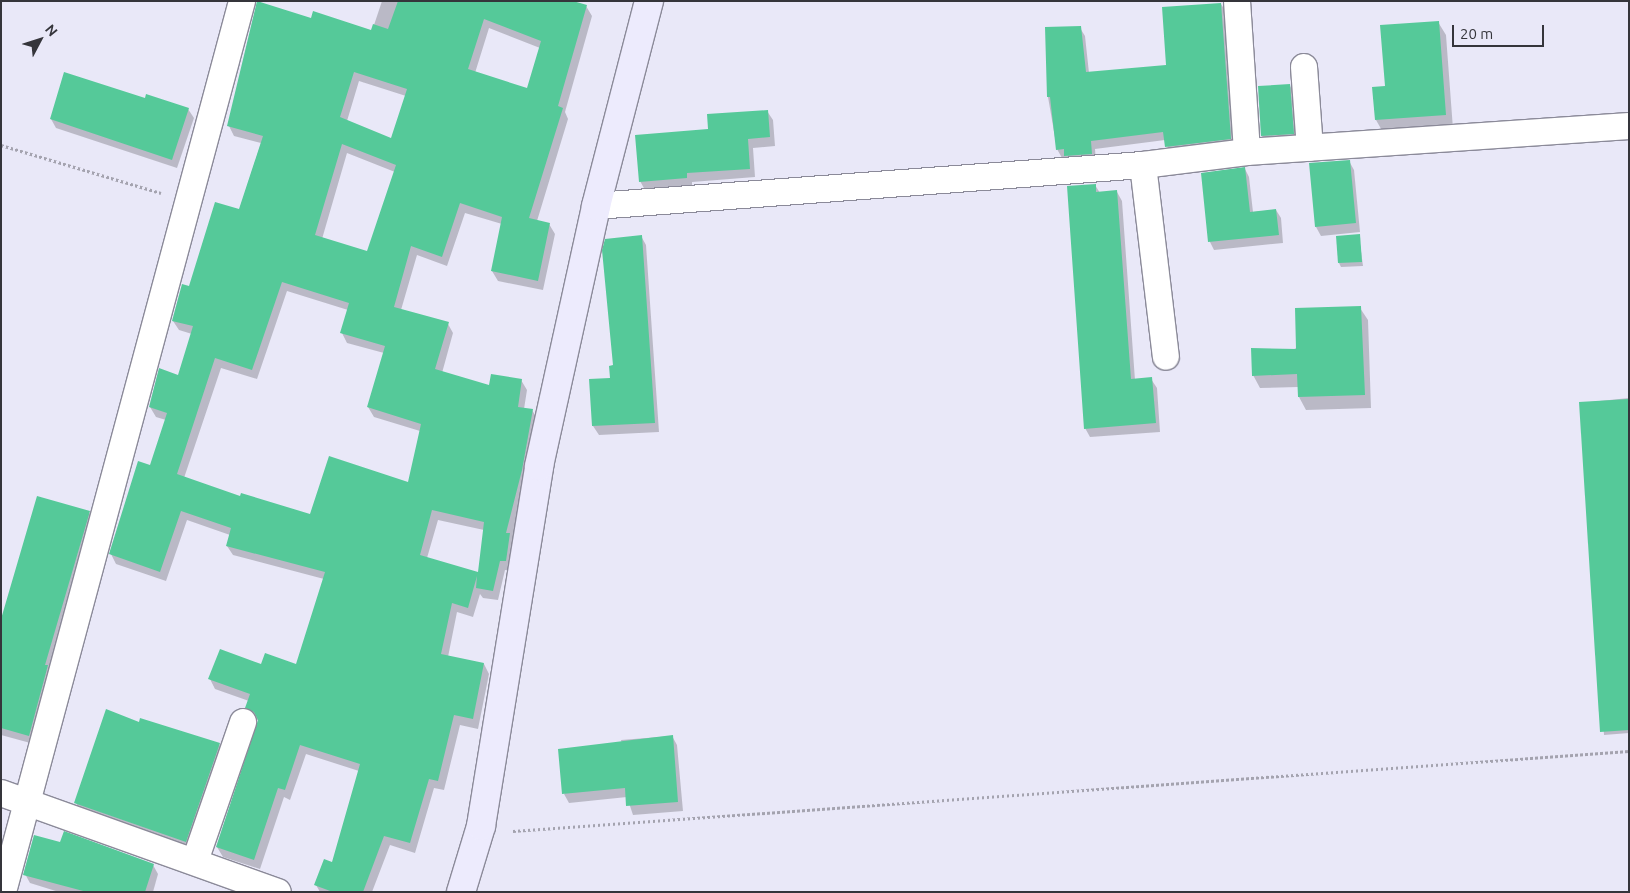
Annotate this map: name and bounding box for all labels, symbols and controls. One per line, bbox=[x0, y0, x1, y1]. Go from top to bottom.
north arrow bbox=[15, 15, 65, 65]
scale bar bbox=[1455, 15, 1548, 47]
text: N bbox=[42, 21, 61, 39]
text: 20 m bbox=[1460, 25, 1493, 42]

